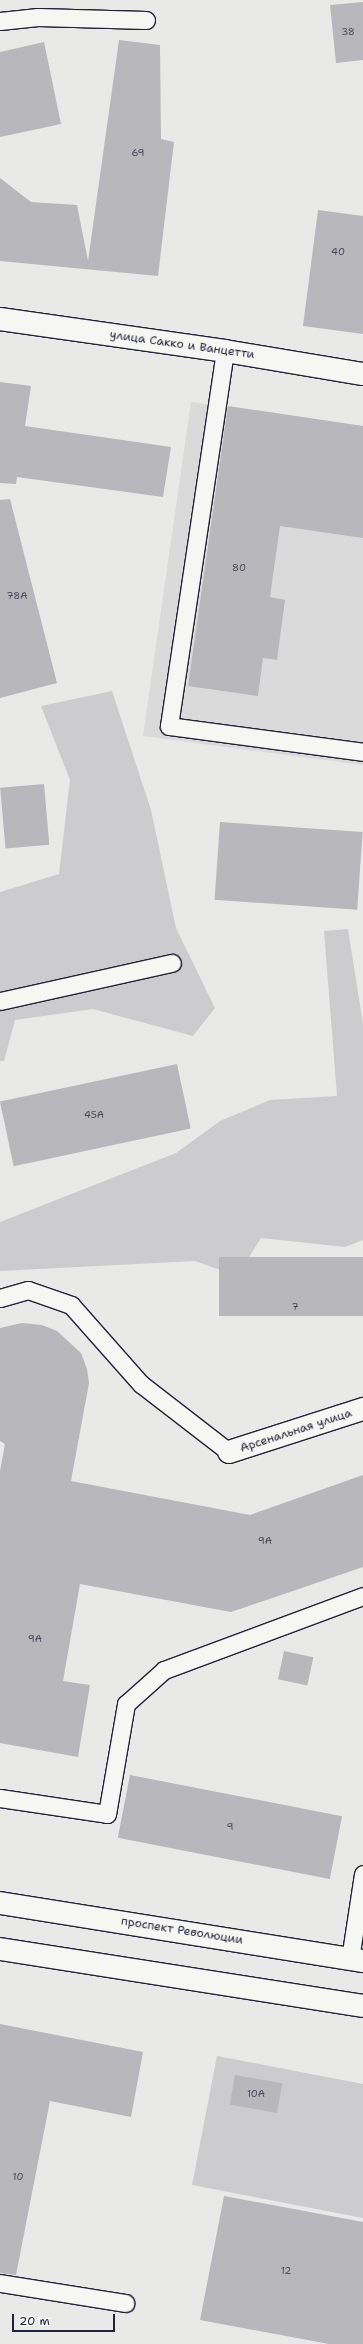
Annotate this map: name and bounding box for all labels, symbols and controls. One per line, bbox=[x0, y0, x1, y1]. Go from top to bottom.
house number: 38 bbox=[341, 26, 355, 38]
house number: 69 bbox=[131, 147, 145, 159]
house number: 40 bbox=[331, 246, 345, 258]
street label: улица Сакко и Ванцетти bbox=[109, 328, 255, 362]
house number: 80 bbox=[232, 562, 246, 574]
house number: 78А bbox=[7, 590, 27, 602]
house number: 45А bbox=[84, 1109, 104, 1121]
house number: 7 bbox=[292, 1301, 298, 1313]
street label: Арсенальная улица bbox=[238, 1406, 354, 1456]
house number: 9А bbox=[258, 1535, 272, 1547]
house number: 9А bbox=[28, 1633, 42, 1645]
house number: 9 bbox=[227, 1821, 233, 1833]
street label: проспект Революции bbox=[120, 1914, 244, 1948]
house number: 10А bbox=[247, 2088, 265, 2100]
house number: 10 bbox=[13, 2171, 23, 2183]
house number: 12 bbox=[281, 2265, 291, 2277]
scale bar bbox=[14, 2306, 117, 2332]
text: 20 m bbox=[19, 2313, 50, 2329]

